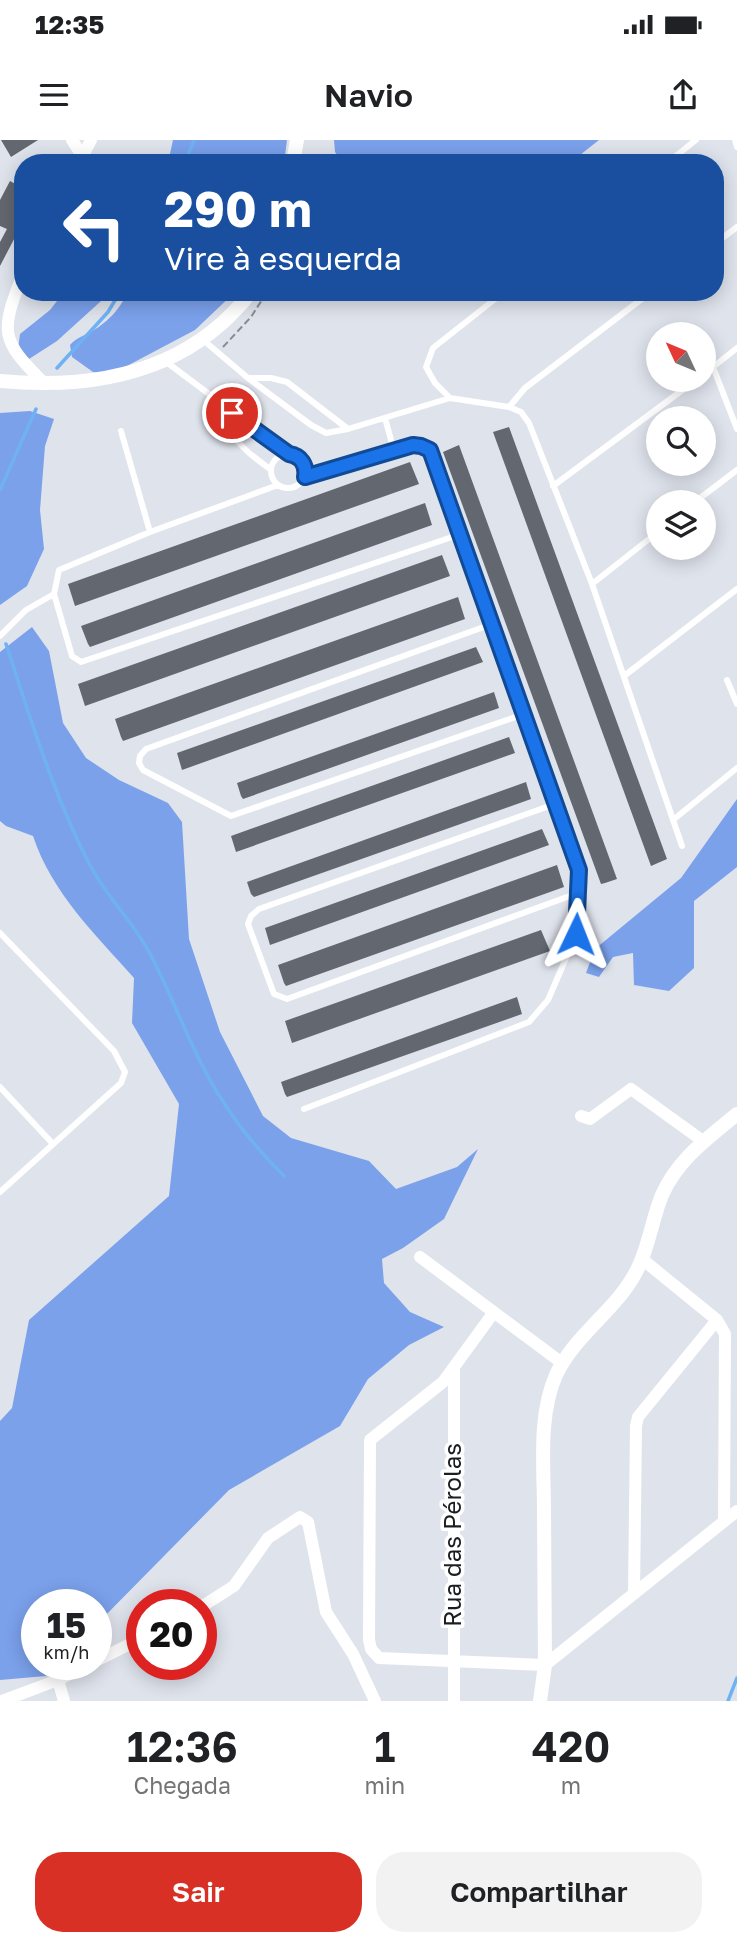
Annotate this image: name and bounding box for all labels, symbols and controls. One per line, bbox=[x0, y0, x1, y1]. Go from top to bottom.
text: 12:35 bbox=[35, 9, 104, 40]
icon: menu bbox=[35, 76, 73, 114]
text: Navio bbox=[324, 76, 413, 114]
icon: share bbox=[664, 76, 702, 114]
text: 290 m bbox=[164, 179, 312, 238]
icon: left bbox=[49, 182, 140, 273]
text: Vire à esquerda bbox=[164, 239, 402, 277]
north arrow bbox=[646, 322, 716, 392]
map controls bbox=[646, 322, 716, 560]
pin bbox=[202, 383, 262, 443]
icon: arrive bbox=[213, 394, 251, 432]
button: search bbox=[646, 406, 716, 476]
button: layers bbox=[646, 490, 716, 560]
position arrow bbox=[539, 897, 613, 971]
street label: Rua das Pérolas bbox=[437, 1443, 466, 1627]
speed limit sign: 20 bbox=[126, 1589, 217, 1680]
text: 15 bbox=[47, 1604, 86, 1646]
text: km/h bbox=[44, 1641, 89, 1663]
text: 12:36 bbox=[127, 1721, 238, 1771]
text: 1 bbox=[374, 1721, 395, 1771]
text: 420 bbox=[532, 1721, 610, 1771]
text: Chegada bbox=[134, 1771, 231, 1799]
text: min bbox=[364, 1771, 405, 1799]
text: m bbox=[561, 1771, 581, 1799]
button: Sair bbox=[35, 1852, 362, 1932]
button: Compartilhar bbox=[376, 1852, 702, 1932]

